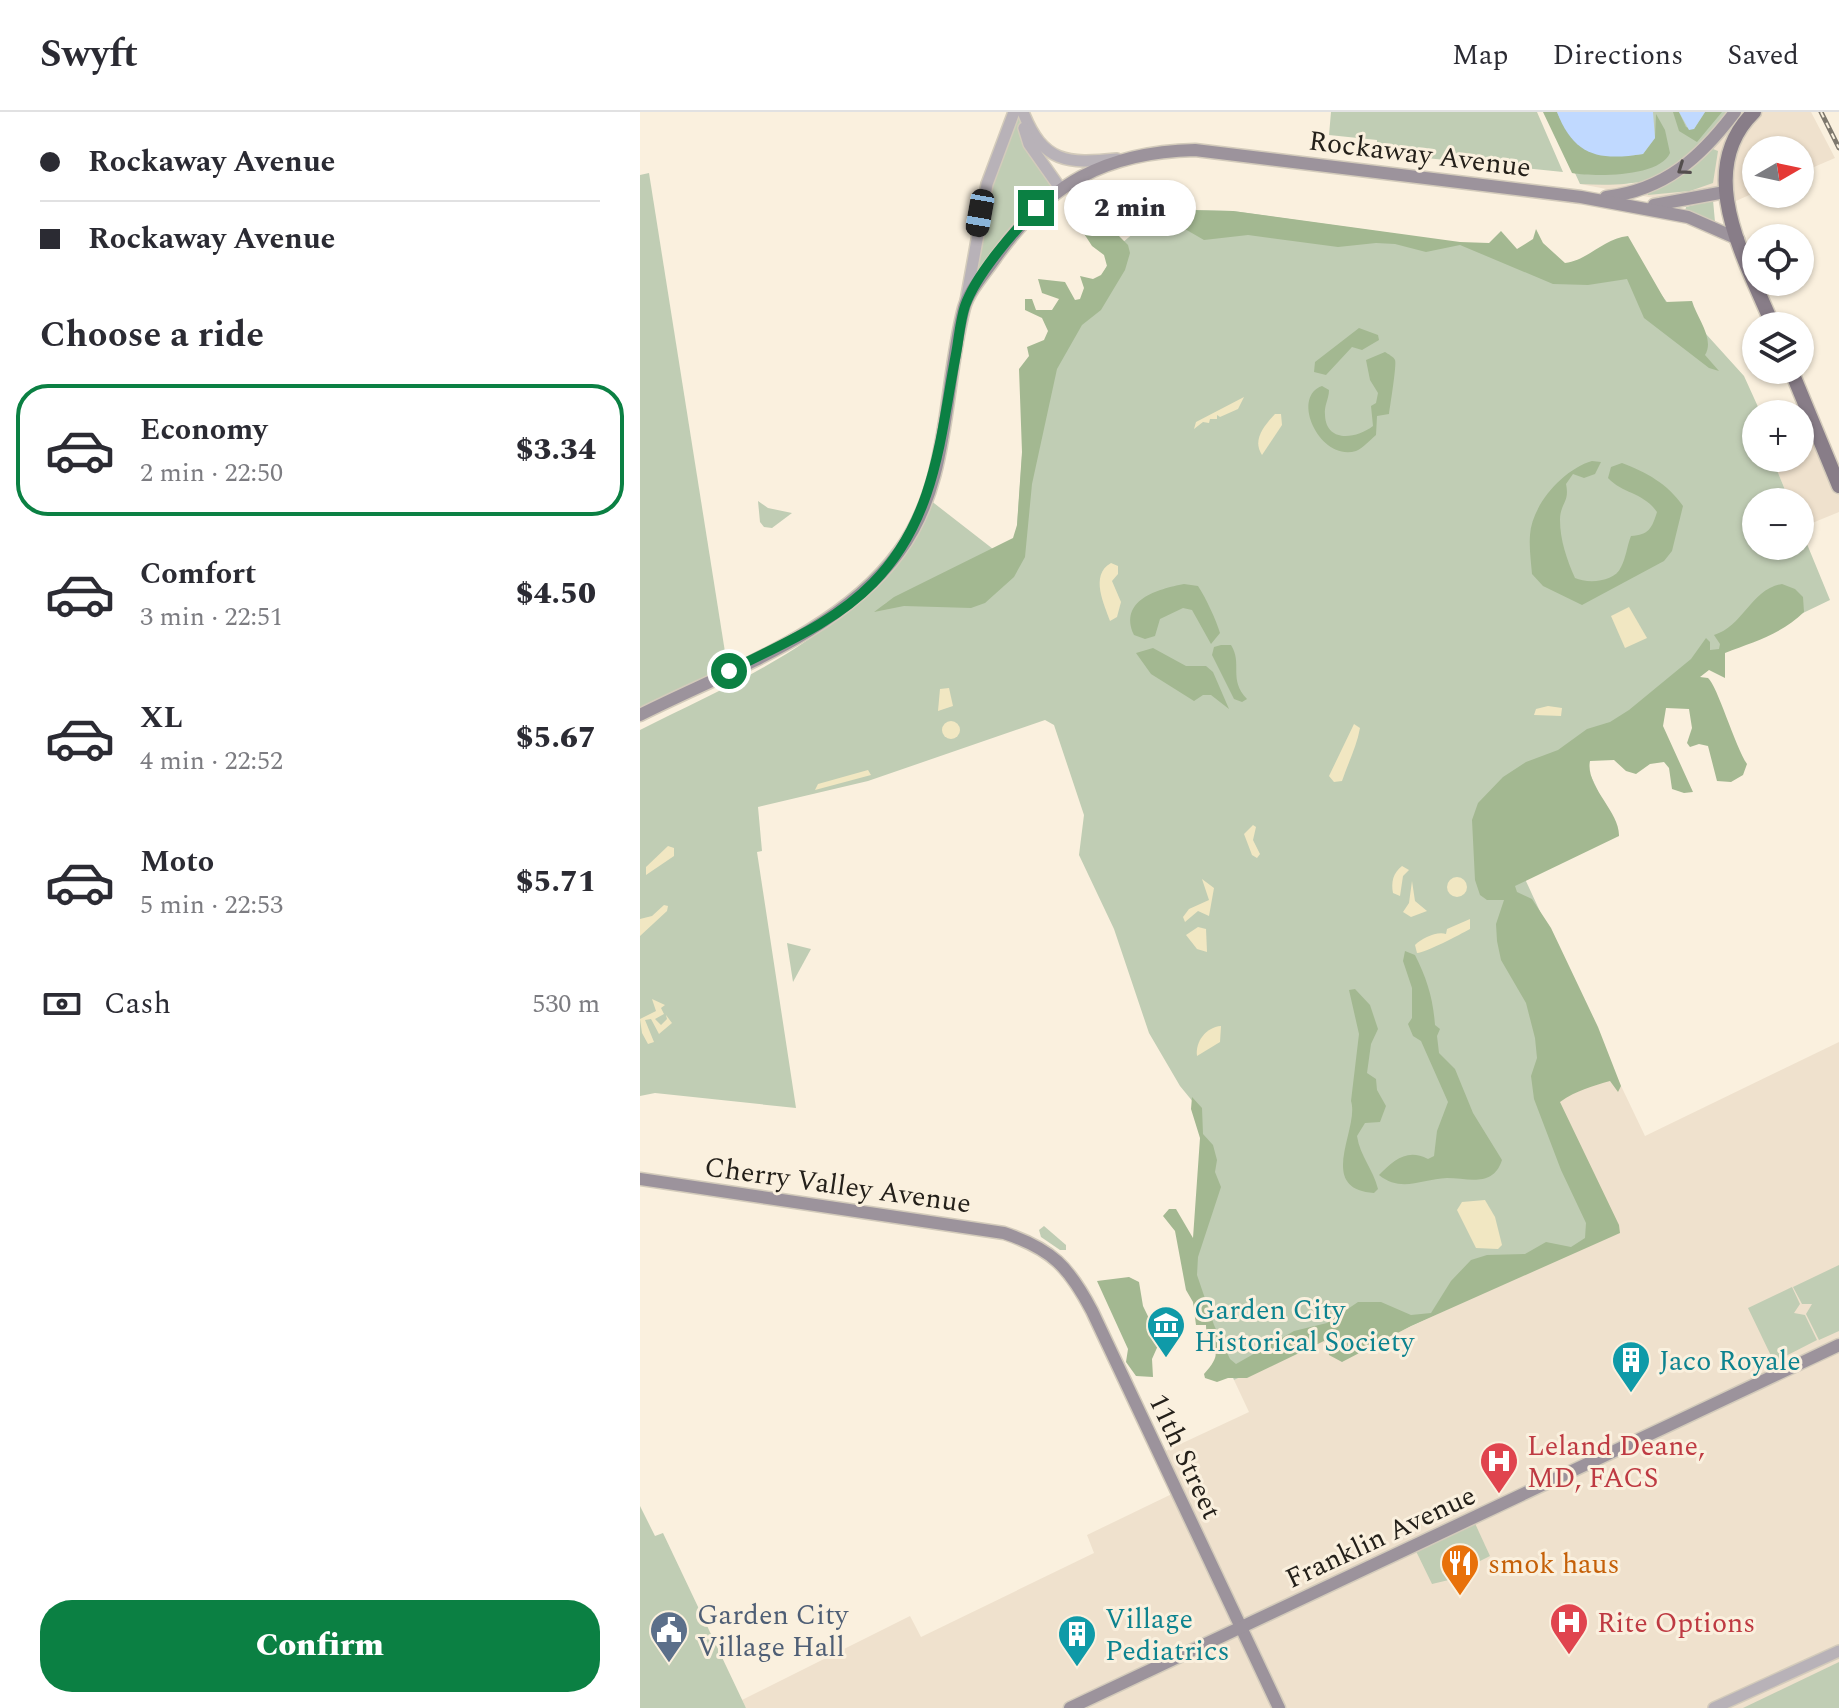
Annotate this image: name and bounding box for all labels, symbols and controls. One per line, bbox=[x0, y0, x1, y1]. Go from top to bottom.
text: Swyft bbox=[40, 26, 138, 84]
text: Map bbox=[1452, 34, 1509, 77]
text: Directions bbox=[1553, 34, 1683, 77]
text: Saved bbox=[1727, 34, 1799, 77]
street label: Rockaway Avenue bbox=[1306, 120, 1533, 189]
north arrow bbox=[1742, 136, 1814, 208]
map controls bbox=[1742, 136, 1814, 560]
text: Rockaway Avenue bbox=[88, 139, 335, 185]
one-way arrow bbox=[1677, 159, 1691, 174]
callout: 2 min bbox=[1064, 180, 1196, 236]
car bbox=[964, 187, 996, 239]
text: 2 min bbox=[1094, 188, 1166, 228]
route end bbox=[1018, 190, 1054, 226]
text: Rockaway Avenue bbox=[88, 216, 335, 262]
button: locate bbox=[1742, 224, 1814, 296]
text: Choose a ride bbox=[40, 308, 264, 363]
button: layers bbox=[1742, 312, 1814, 384]
button: + bbox=[1742, 400, 1814, 472]
text: Economy bbox=[140, 407, 267, 453]
icon: car bbox=[44, 414, 116, 486]
text: $3.34 bbox=[516, 427, 596, 473]
text: 2 min · 22:50 bbox=[140, 453, 283, 493]
button: − bbox=[1742, 488, 1814, 560]
text: Comfort bbox=[140, 551, 256, 597]
icon: car bbox=[44, 558, 116, 630]
text: $4.50 bbox=[516, 571, 596, 617]
text: 3 min · 22:51 bbox=[140, 597, 283, 637]
route start bbox=[711, 653, 747, 689]
text: XL bbox=[140, 695, 183, 741]
icon: car bbox=[44, 702, 116, 774]
text: $5.67 bbox=[516, 715, 596, 761]
text: 4 min · 22:52 bbox=[140, 741, 283, 781]
text: Moto bbox=[140, 839, 214, 885]
icon: car bbox=[44, 846, 116, 918]
text: $5.71 bbox=[516, 859, 596, 905]
text: 5 min · 22:53 bbox=[140, 885, 283, 925]
text: Cash bbox=[104, 981, 171, 1027]
icon: cash bbox=[40, 982, 84, 1026]
text: 530 m bbox=[532, 984, 600, 1024]
street label: Cherry Valley Avenue bbox=[702, 1146, 974, 1225]
place label: Garden City Historical Society bbox=[1194, 1289, 1416, 1364]
museum icon: Garden City Historical Society bbox=[1145, 1304, 1187, 1359]
building icon: Jaco Royale bbox=[1610, 1339, 1652, 1394]
place label: Jaco Royale bbox=[1659, 1340, 1801, 1383]
street label: 11th Street bbox=[1137, 1387, 1233, 1527]
place label: Leland Deane, MD, FACS bbox=[1527, 1425, 1705, 1500]
hospital icon: Leland Deane, MD, FACS bbox=[1478, 1440, 1520, 1495]
street label: Franklin Avenue bbox=[1278, 1474, 1483, 1600]
restaurant icon: smok haus bbox=[1439, 1542, 1481, 1597]
place label: smok haus bbox=[1488, 1543, 1620, 1586]
place label: Garden City Village Hall bbox=[697, 1594, 850, 1669]
place label: Village Pediatrics bbox=[1105, 1598, 1230, 1673]
button: Confirm bbox=[40, 1600, 600, 1692]
hospital icon: Rite Options bbox=[1548, 1601, 1590, 1656]
place label: Rite Options bbox=[1597, 1602, 1755, 1645]
public building icon: Garden City Village Hall bbox=[648, 1609, 690, 1664]
building icon: Village Pediatrics bbox=[1056, 1613, 1098, 1668]

